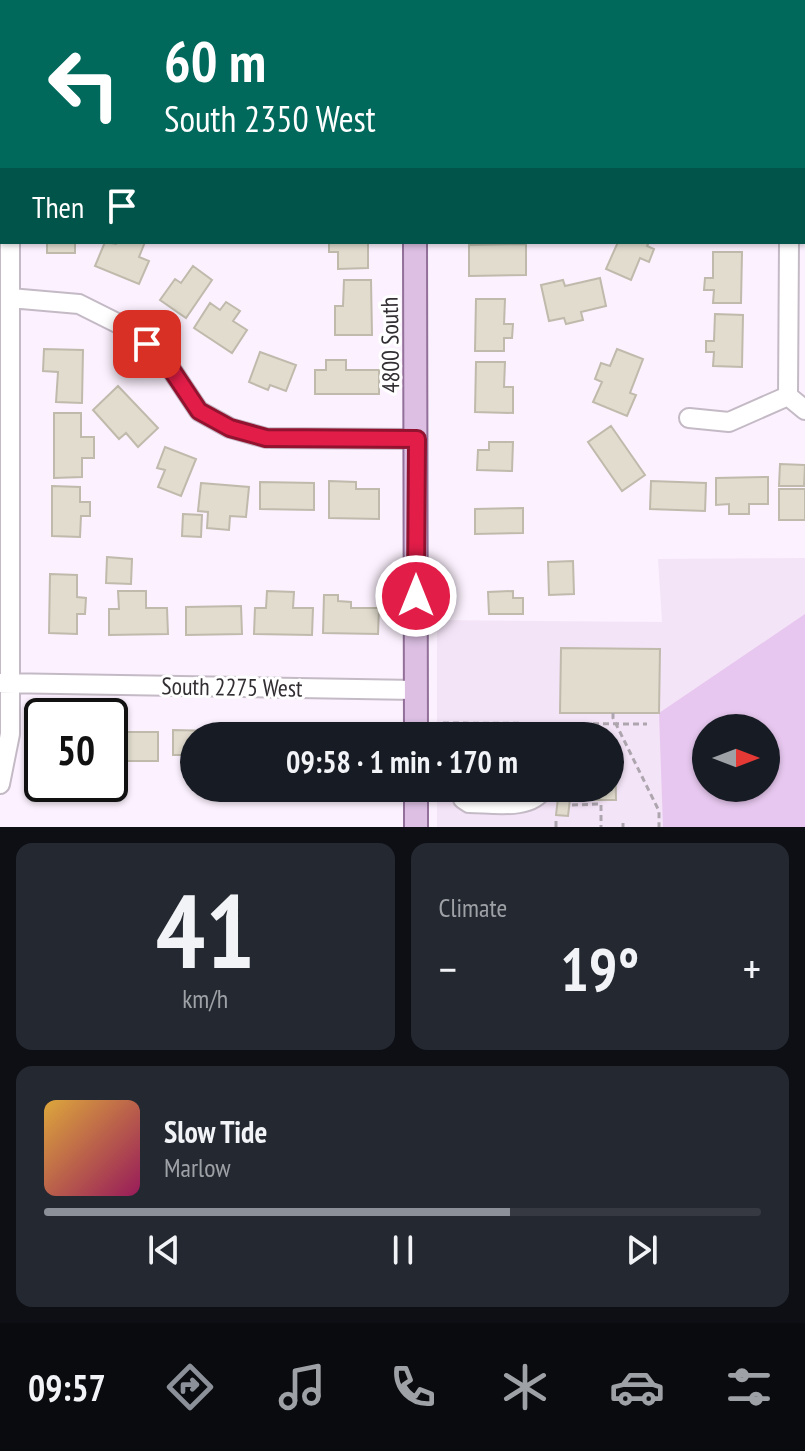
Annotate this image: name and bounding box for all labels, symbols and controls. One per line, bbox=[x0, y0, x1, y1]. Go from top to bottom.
text: 60 m bbox=[164, 25, 266, 97]
icon: left bbox=[32, 32, 136, 136]
text: South 2350 West bbox=[164, 95, 376, 142]
icon: arrive bbox=[100, 184, 144, 228]
text: Then bbox=[32, 187, 84, 226]
street label: 4800 South bbox=[374, 296, 406, 394]
pin bbox=[113, 310, 181, 378]
icon: arrive bbox=[125, 322, 169, 366]
position arrow bbox=[374, 554, 458, 638]
street label: South 2275 West bbox=[161, 670, 303, 704]
speed limit sign: 50 bbox=[24, 698, 128, 802]
north arrow bbox=[692, 714, 780, 802]
map controls bbox=[692, 714, 780, 802]
text: 09:58 · 1 min · 170 m bbox=[286, 742, 518, 781]
text: 41 bbox=[156, 862, 255, 997]
text: Climate bbox=[439, 891, 507, 924]
text: 19° bbox=[560, 930, 639, 1008]
text: − bbox=[439, 940, 457, 997]
text: + bbox=[743, 940, 761, 997]
text: km/h bbox=[182, 982, 228, 1015]
text: Slow Tide bbox=[164, 1112, 267, 1151]
text: Marlow bbox=[164, 1151, 230, 1184]
icon: previous bbox=[142, 1228, 186, 1272]
icon: pause bbox=[381, 1228, 425, 1272]
icon: next bbox=[620, 1228, 664, 1272]
icon: directions bbox=[162, 1359, 218, 1415]
icon: music bbox=[274, 1359, 330, 1415]
icon: phone bbox=[385, 1359, 441, 1415]
icon: climate bbox=[497, 1359, 553, 1415]
icon: car bbox=[609, 1359, 665, 1415]
icon: filters bbox=[721, 1359, 777, 1415]
text: 09:57 bbox=[28, 1364, 106, 1411]

